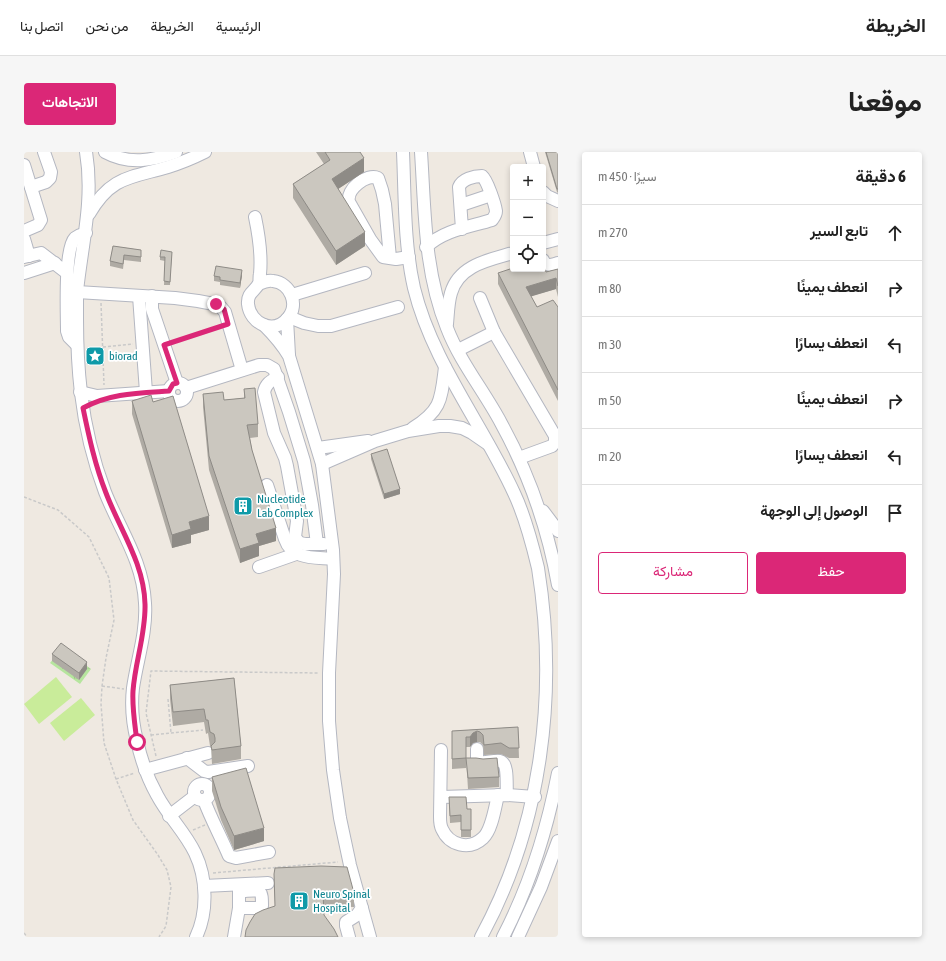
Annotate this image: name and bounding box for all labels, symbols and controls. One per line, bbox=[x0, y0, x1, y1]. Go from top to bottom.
text: الخريطة bbox=[866, 14, 926, 36]
text: اتصل بنا bbox=[20, 18, 63, 34]
text: من نحن bbox=[85, 18, 129, 34]
text: الخريطة bbox=[151, 18, 194, 34]
text: الرئيسية bbox=[216, 18, 261, 34]
button: الاتجاهات bbox=[24, 83, 116, 125]
text: موقعنا bbox=[848, 85, 922, 117]
map controls bbox=[510, 164, 546, 272]
button: + bbox=[510, 164, 546, 200]
text: 6 دقيقة bbox=[856, 166, 906, 186]
text: سيرًا · 450 m bbox=[598, 169, 656, 184]
button: − bbox=[510, 200, 546, 236]
text: تابع السير bbox=[810, 222, 868, 239]
icon: ahead bbox=[884, 222, 906, 244]
text: 270 m bbox=[598, 225, 628, 240]
button: locate bbox=[510, 236, 546, 272]
text: انعطف يمينًا bbox=[797, 278, 868, 295]
icon: right bbox=[884, 278, 906, 300]
text: 80 m bbox=[598, 281, 621, 296]
route end bbox=[207, 295, 225, 313]
text: انعطف يسارًا bbox=[795, 334, 868, 351]
icon: left bbox=[884, 334, 906, 356]
text: 30 m bbox=[598, 337, 621, 352]
place icon: biorad bbox=[84, 345, 106, 367]
place label: biorad bbox=[109, 349, 138, 363]
text: انعطف يمينًا bbox=[797, 390, 868, 407]
icon: right bbox=[884, 390, 906, 412]
text: 50 m bbox=[598, 393, 621, 408]
text: انعطف يسارًا bbox=[795, 446, 868, 463]
icon: left bbox=[884, 446, 906, 468]
text: 20 m bbox=[598, 449, 621, 464]
place label: Nucleotide Lab Complex bbox=[257, 492, 313, 520]
building icon: Nucleotide Lab Complex bbox=[232, 495, 254, 517]
text: الوصول إلى الوجهة bbox=[760, 502, 868, 519]
icon: arrive bbox=[884, 502, 906, 524]
button: مشاركة bbox=[598, 552, 748, 594]
button: حفظ bbox=[756, 552, 906, 594]
route start bbox=[128, 733, 146, 751]
place label: Neuro Spinal Hospital bbox=[313, 887, 371, 915]
building icon: Neuro Spinal Hospital bbox=[288, 890, 310, 912]

